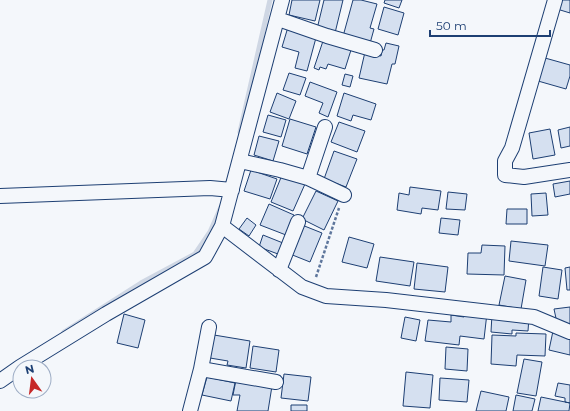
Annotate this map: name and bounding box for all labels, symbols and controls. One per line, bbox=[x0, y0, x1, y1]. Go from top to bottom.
scale bar bbox=[430, 12, 550, 38]
text: 50 m bbox=[436, 18, 467, 33]
north arrow bbox=[12, 359, 52, 399]
text: N bbox=[24, 361, 36, 377]

